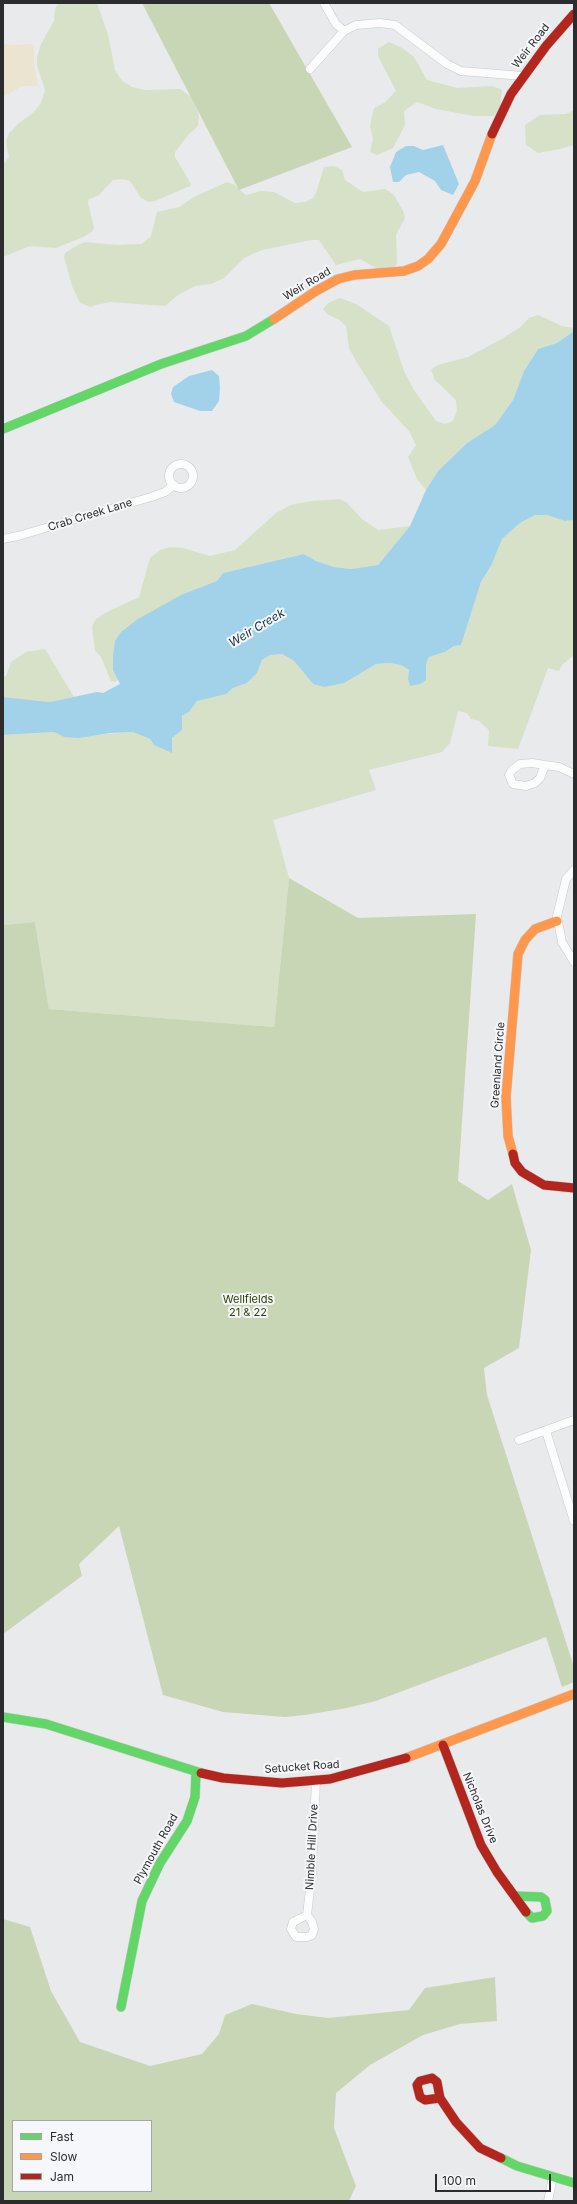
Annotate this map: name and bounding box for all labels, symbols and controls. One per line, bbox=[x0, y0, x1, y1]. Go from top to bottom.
street label: Weir Road bbox=[509, 21, 553, 71]
street label: Weir Road bbox=[281, 265, 333, 303]
street label: Crab Creek Lane bbox=[46, 496, 134, 534]
water label: Weir Creek bbox=[227, 606, 287, 650]
street label: Greenland Circle bbox=[488, 1021, 508, 1109]
park label: Wellfields 21 & 22 bbox=[223, 1293, 273, 1319]
street label: Setucket Road bbox=[264, 1758, 340, 1776]
street label: Nicholas Drive bbox=[460, 1771, 500, 1845]
street label: Nimble Hill Drive bbox=[303, 1804, 321, 1890]
street label: Plymouth Road bbox=[131, 1812, 181, 1886]
legend bbox=[12, 2120, 152, 2192]
text: Fast bbox=[50, 2129, 74, 2144]
text: Slow bbox=[50, 2149, 77, 2164]
scale bar bbox=[437, 2166, 553, 2192]
text: Jam bbox=[50, 2169, 74, 2184]
text: 100 m bbox=[442, 2173, 476, 2188]

